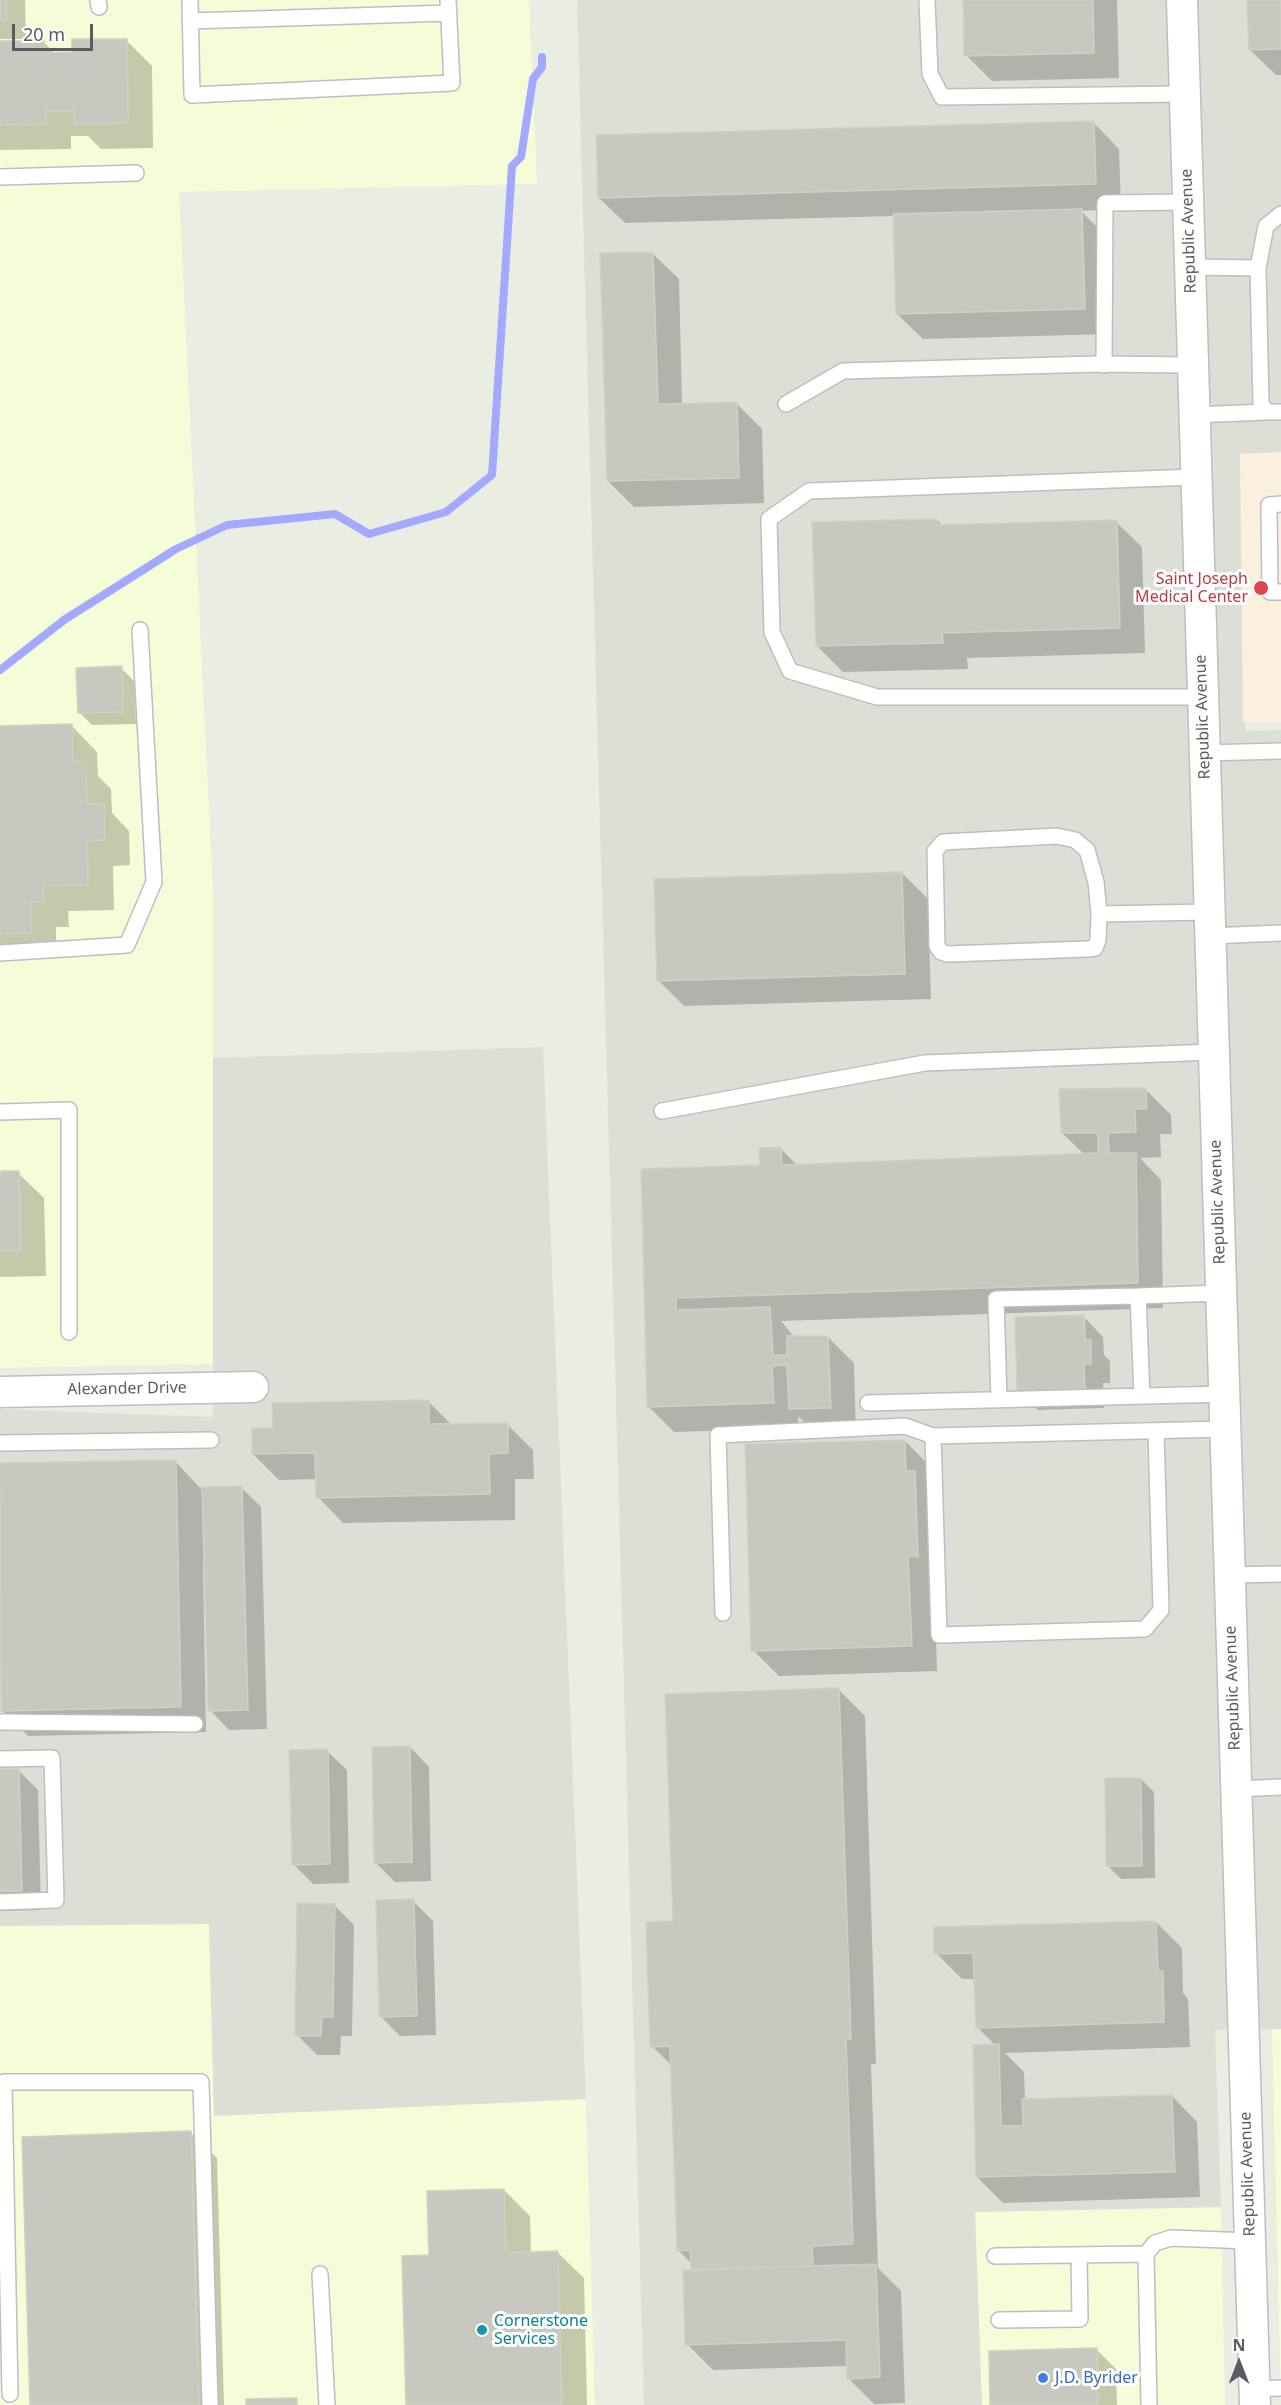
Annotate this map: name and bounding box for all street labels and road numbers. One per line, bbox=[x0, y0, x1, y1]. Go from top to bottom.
street label: Republic Avenue bbox=[1177, 168, 1201, 294]
street label: Republic Avenue bbox=[1191, 654, 1215, 780]
street label: Republic Avenue bbox=[1206, 1139, 1230, 1265]
street label: Alexander Drive bbox=[67, 1378, 187, 1400]
street label: Republic Avenue bbox=[1221, 1625, 1245, 1751]
street label: Republic Avenue bbox=[1236, 2111, 1260, 2237]

